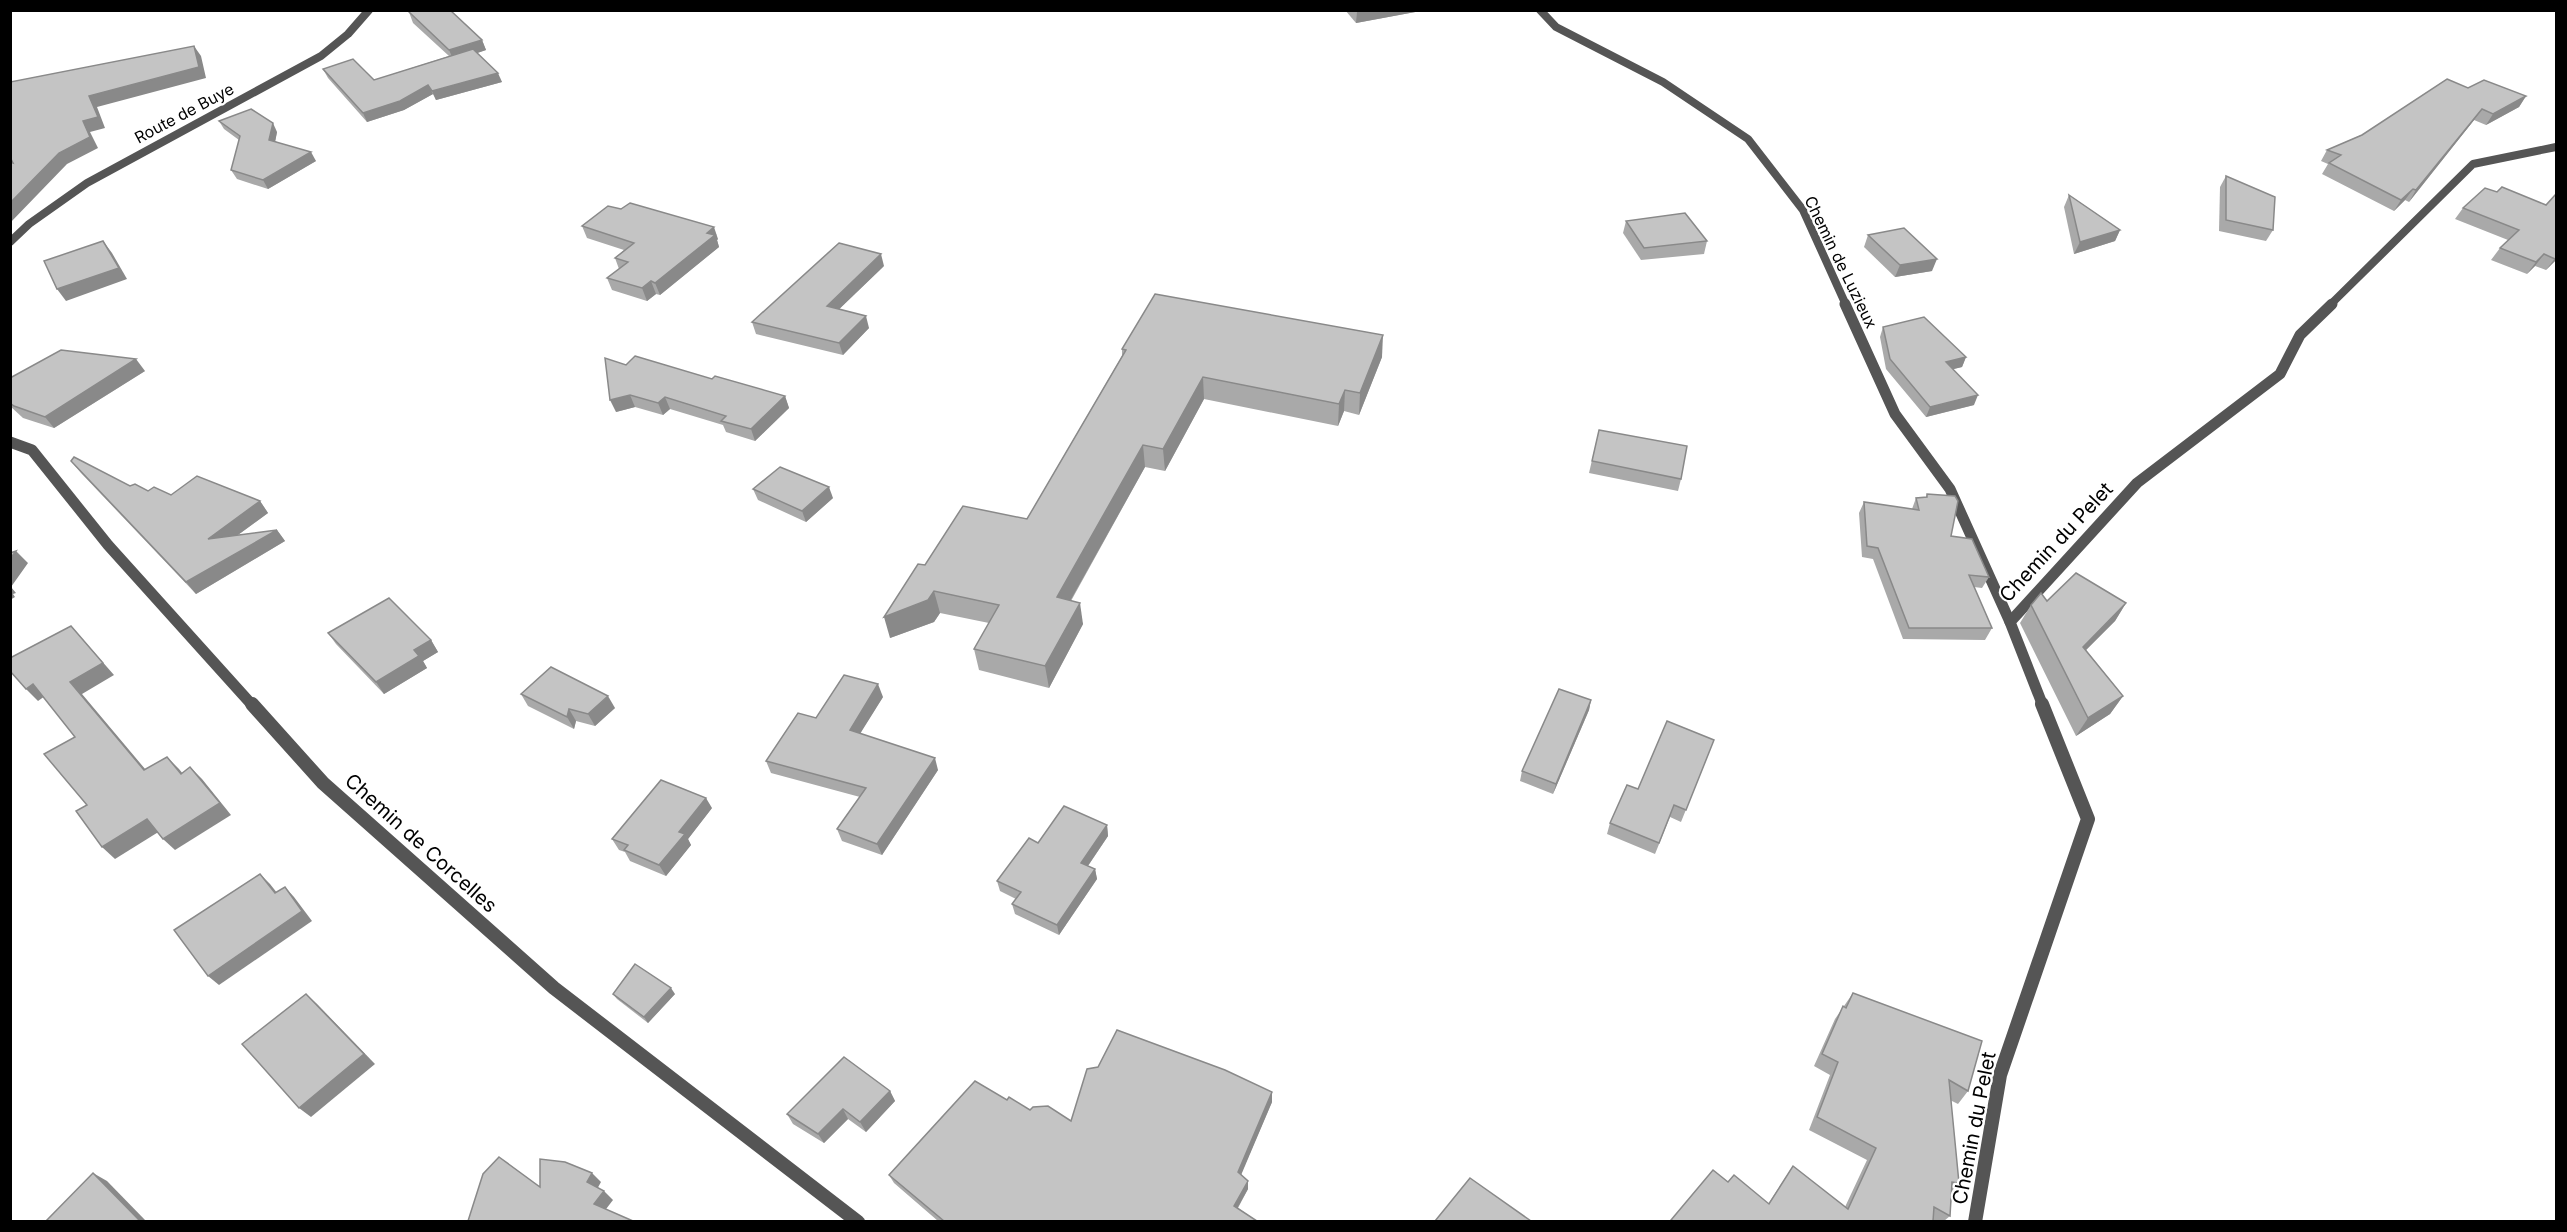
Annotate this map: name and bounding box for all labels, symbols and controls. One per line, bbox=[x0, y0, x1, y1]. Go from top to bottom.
street label: Route de Buye bbox=[131, 78, 237, 148]
street label: Chemin de Luzieux bbox=[1800, 193, 1882, 332]
street label: Chemin du Pelet bbox=[1994, 477, 2118, 607]
street label: Chemin de Corcelles bbox=[340, 768, 502, 918]
street label: Chemin du Pelet bbox=[1947, 1049, 2001, 1206]

